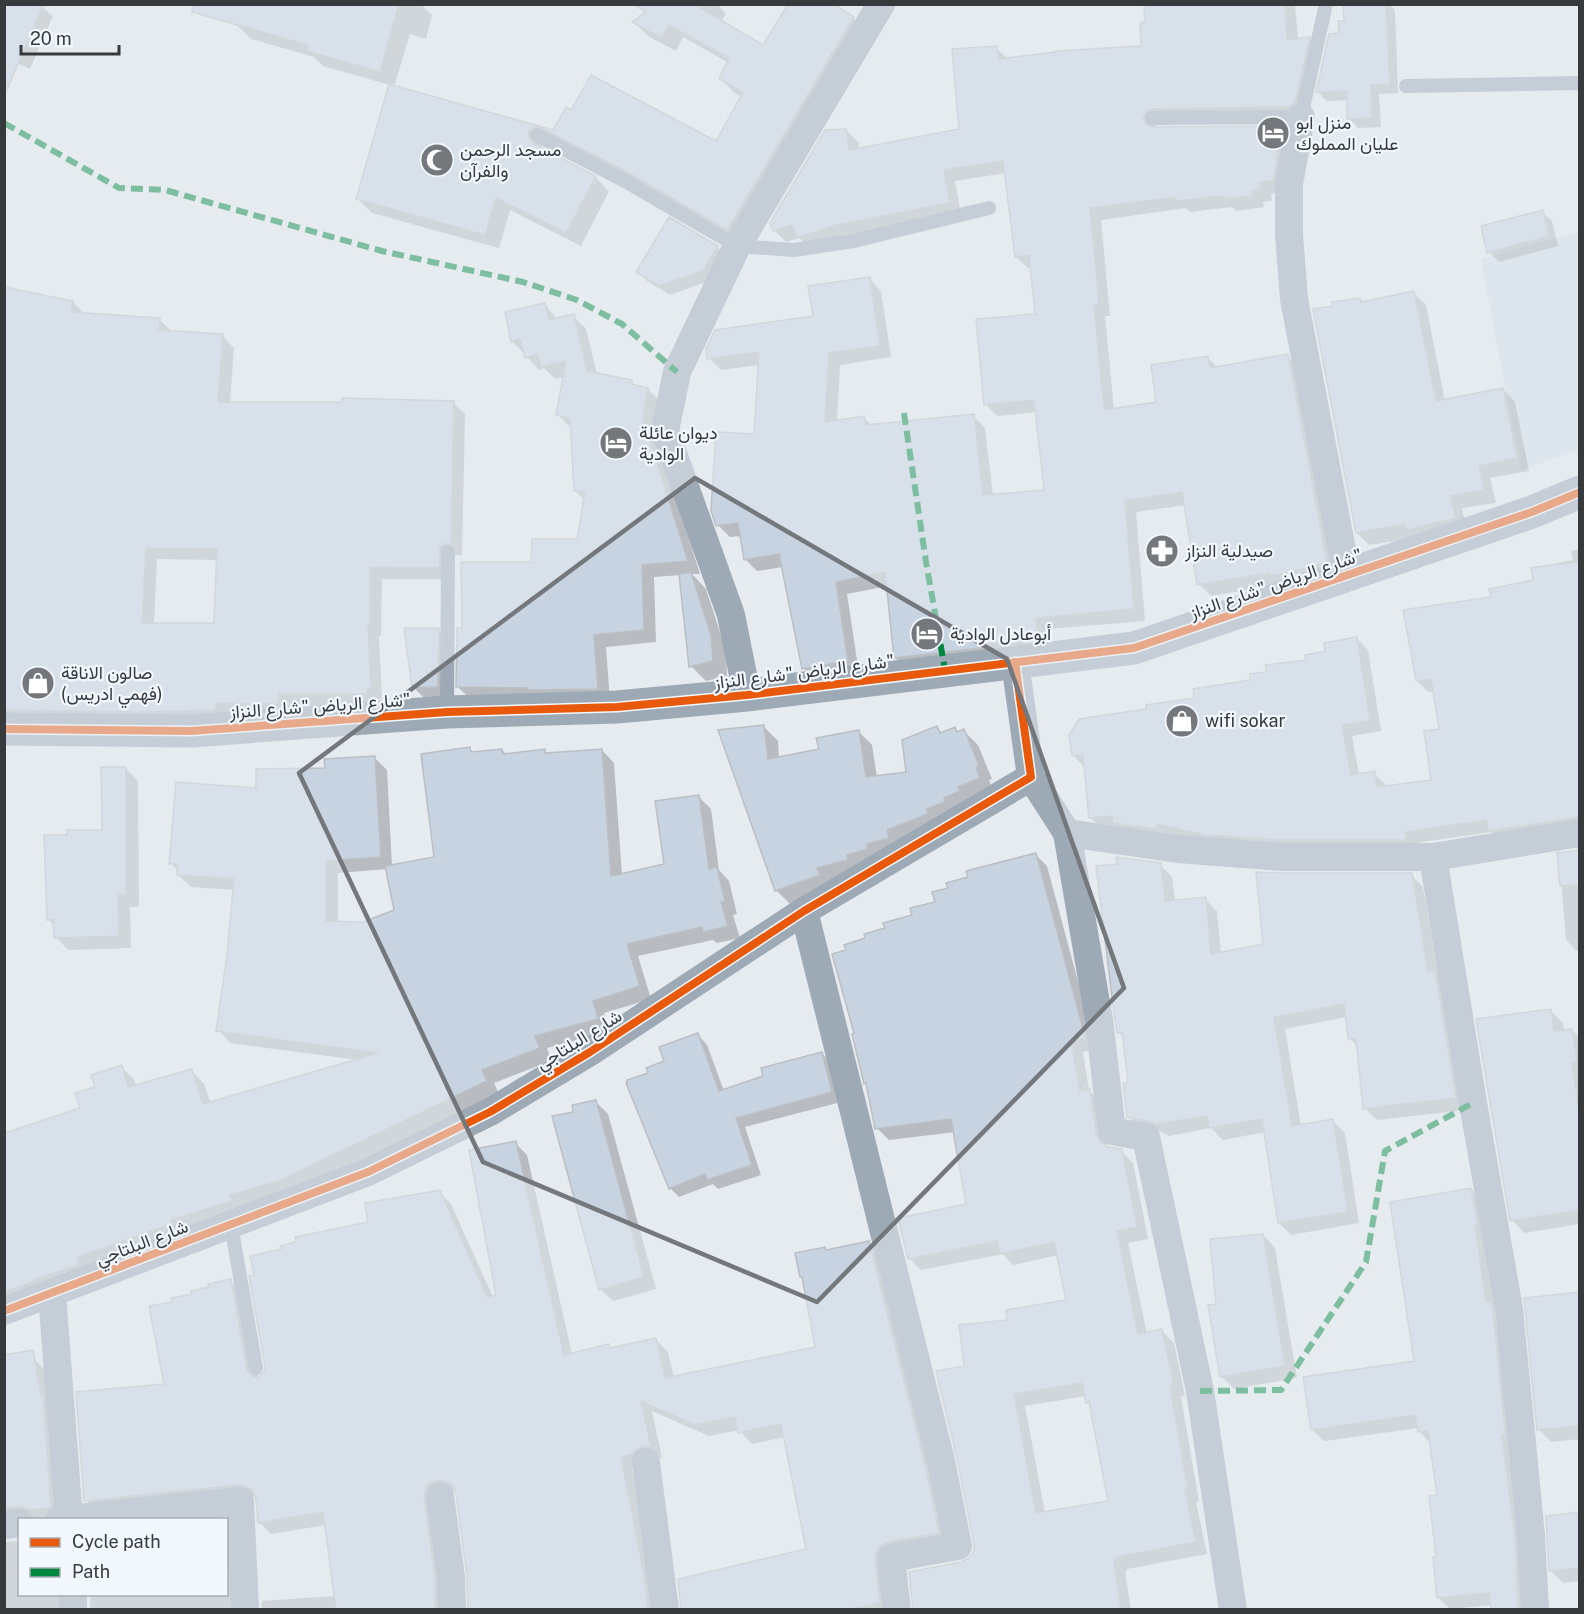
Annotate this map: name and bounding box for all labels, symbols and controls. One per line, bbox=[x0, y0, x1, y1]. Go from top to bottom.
scale bar bbox=[21, 18, 118, 56]
text: 20 m bbox=[30, 28, 72, 49]
place label: منزل ابو عليان المملوك bbox=[1296, 112, 1399, 155]
hotel icon: منزل ابو عليان المملوك bbox=[1255, 115, 1291, 151]
place label: مسجد الرحمن والفرآن bbox=[460, 139, 561, 182]
mosque icon: مسجد الرحمن والفرآن bbox=[419, 142, 455, 178]
place label: ديوان عائلة الوادية bbox=[639, 422, 718, 465]
hotel icon: ديوان عائلة الوادية bbox=[598, 425, 634, 461]
pharmacy icon: صيدلية النزاز bbox=[1144, 533, 1180, 569]
place label: صيدلية النزاز bbox=[1184, 540, 1273, 562]
street label: شارع الرياض "شارع النزاز" bbox=[1186, 544, 1366, 625]
hotel icon: أبوعادل الوادية bbox=[909, 616, 945, 652]
place label: أبوعادل الوادية bbox=[950, 623, 1051, 645]
street label: شارع الرياض "شارع النزاز" bbox=[712, 650, 896, 695]
place label: صالون الاناقة (فهمي ادريس) bbox=[61, 662, 163, 709]
shop icon: صالون الاناقة (فهمي ادريس) bbox=[20, 665, 56, 701]
street label: شارع الرياض "شارع النزاز" bbox=[228, 689, 411, 724]
shop icon: wifi sokar bbox=[1164, 703, 1200, 739]
place label: wifi sokar bbox=[1205, 710, 1286, 731]
street label: شارع البلتاجي bbox=[532, 1005, 628, 1078]
street label: شارع البلتاجي bbox=[93, 1215, 193, 1274]
legend bbox=[18, 1518, 228, 1596]
text: Cycle path bbox=[72, 1531, 161, 1552]
text: Path bbox=[72, 1561, 110, 1582]

